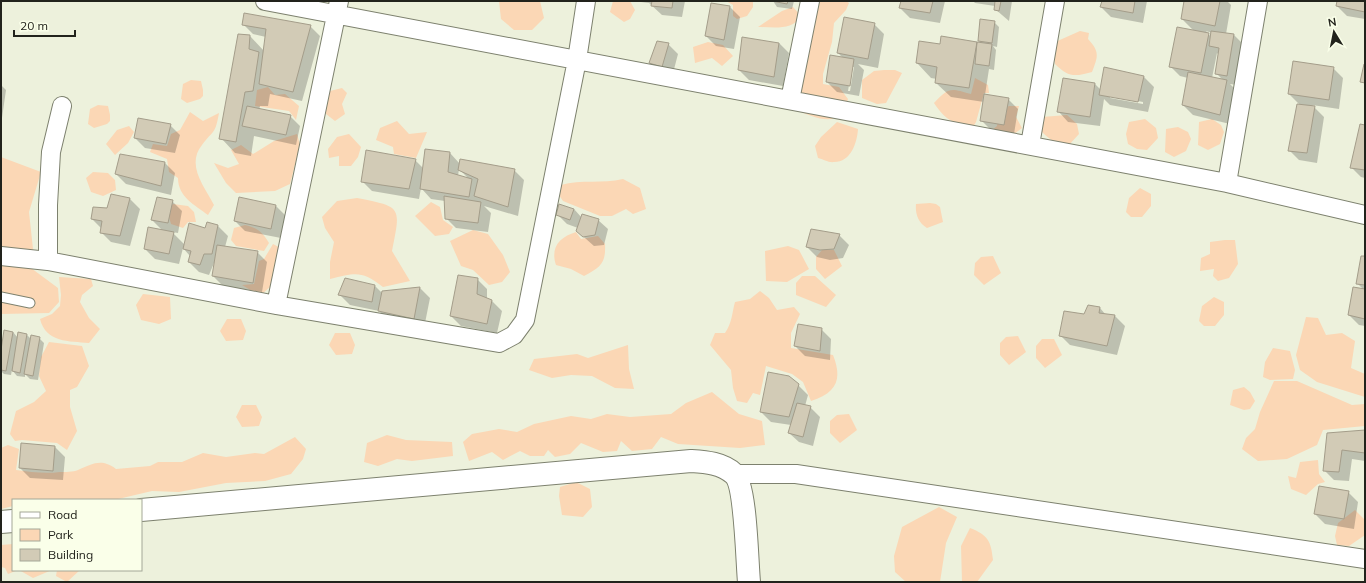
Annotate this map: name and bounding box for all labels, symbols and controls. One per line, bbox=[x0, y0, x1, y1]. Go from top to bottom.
scale bar bbox=[14, 12, 75, 38]
north arrow bbox=[1314, 12, 1354, 52]
text: N bbox=[1327, 15, 1338, 30]
text: 20 m bbox=[20, 18, 48, 33]
legend bbox=[12, 499, 142, 571]
text: Road bbox=[48, 507, 77, 522]
text: Park bbox=[48, 527, 74, 542]
text: Building bbox=[48, 547, 93, 562]

